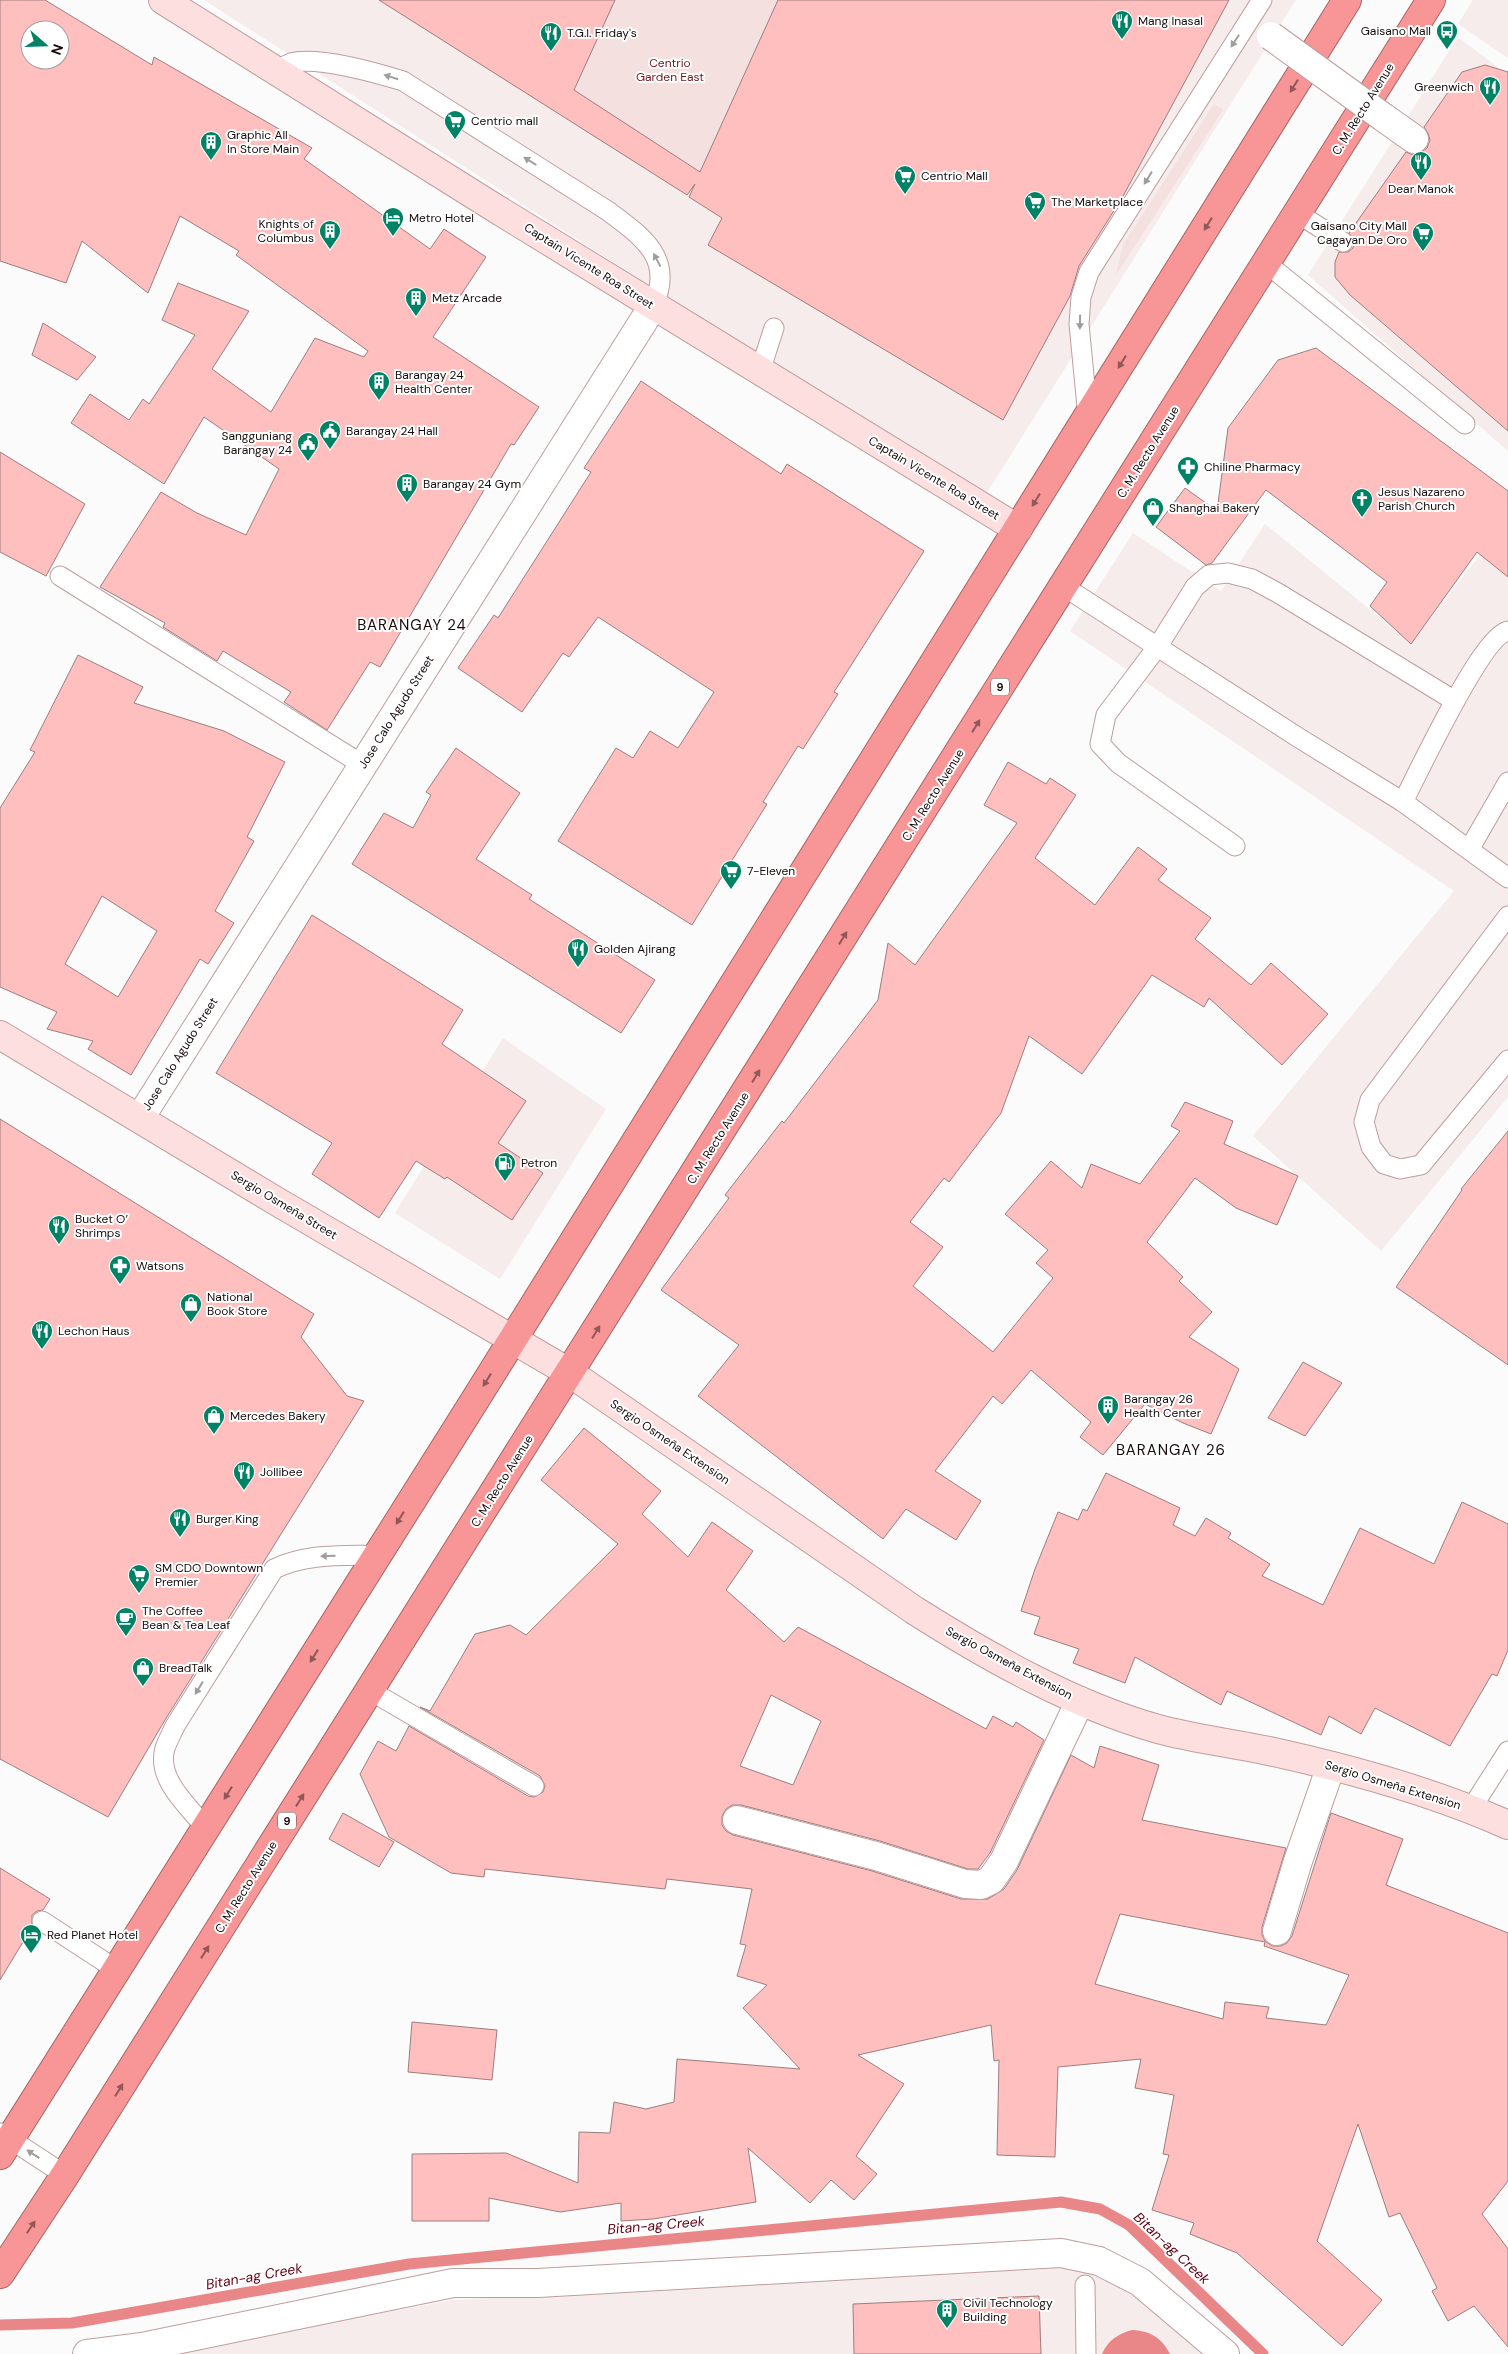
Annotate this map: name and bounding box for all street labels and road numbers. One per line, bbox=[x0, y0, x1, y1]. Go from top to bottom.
street label: C. M. Recto Avenue bbox=[1328, 60, 1398, 158]
street label: Captain Vicente Roa Street bbox=[521, 219, 657, 313]
street label: C. M. Recto Avenue bbox=[1113, 403, 1183, 501]
street label: Captain Vicente Roa Street bbox=[865, 432, 1003, 524]
street label: Jose Calo Agudo Street bbox=[355, 652, 438, 772]
road number: 9 bbox=[991, 679, 1009, 696]
street label: C. M. Recto Avenue bbox=[898, 746, 968, 844]
street label: Jose Calo Agudo Street bbox=[139, 994, 222, 1114]
street label: C. M. Recto Avenue bbox=[683, 1089, 753, 1187]
street label: Sergio Osmeña Street bbox=[228, 1167, 340, 1243]
street label: Sergio Osmeña Extension bbox=[607, 1396, 733, 1488]
street label: C. M. Recto Avenue bbox=[467, 1432, 537, 1530]
street label: Sergio Osmeña Extension bbox=[943, 1623, 1075, 1703]
street label: Sergio Osmeña Extension bbox=[1323, 1757, 1463, 1813]
road number: 9 bbox=[278, 1812, 296, 1830]
street label: C. M. Recto Avenue bbox=[211, 1838, 281, 1936]

